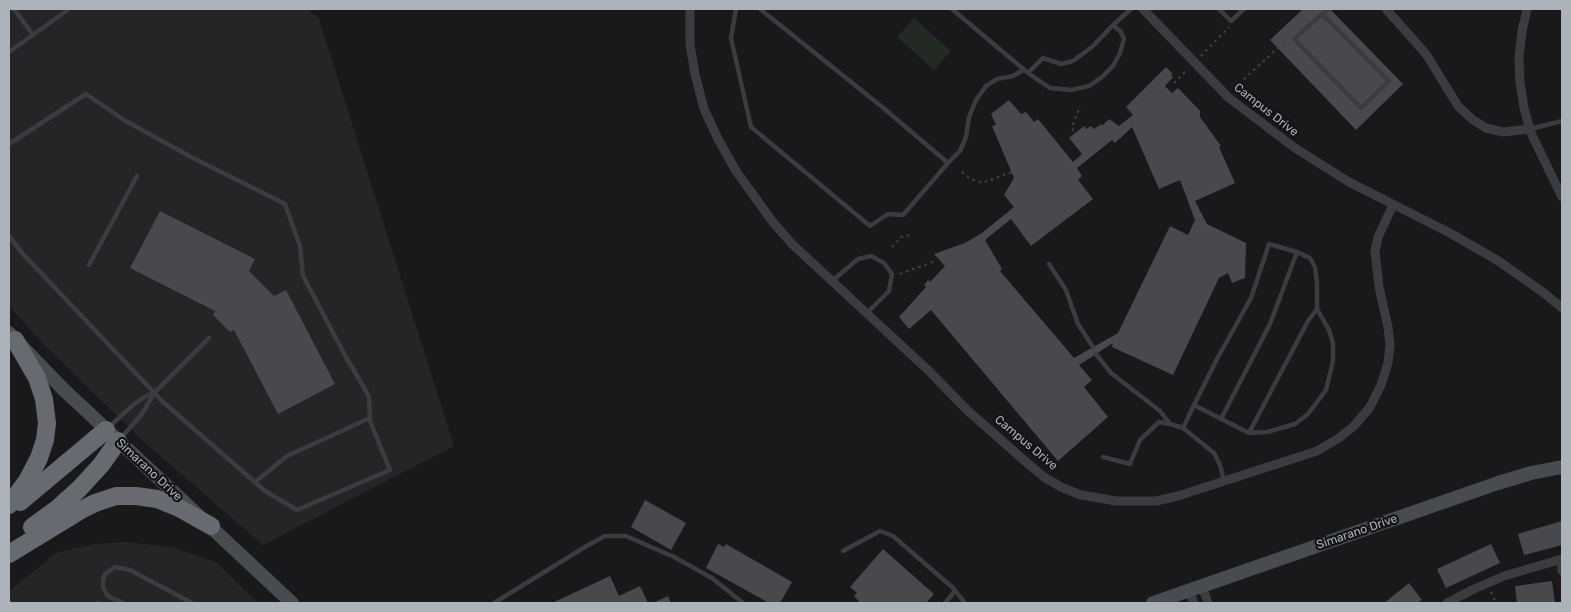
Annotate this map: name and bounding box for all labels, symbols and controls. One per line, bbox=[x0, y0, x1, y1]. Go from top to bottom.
street label: Campus Drive bbox=[1231, 80, 1301, 140]
street label: Campus Drive bbox=[992, 413, 1060, 473]
street label: Simarano Drive bbox=[113, 436, 185, 504]
street label: Simarano Drive bbox=[1315, 511, 1399, 553]

